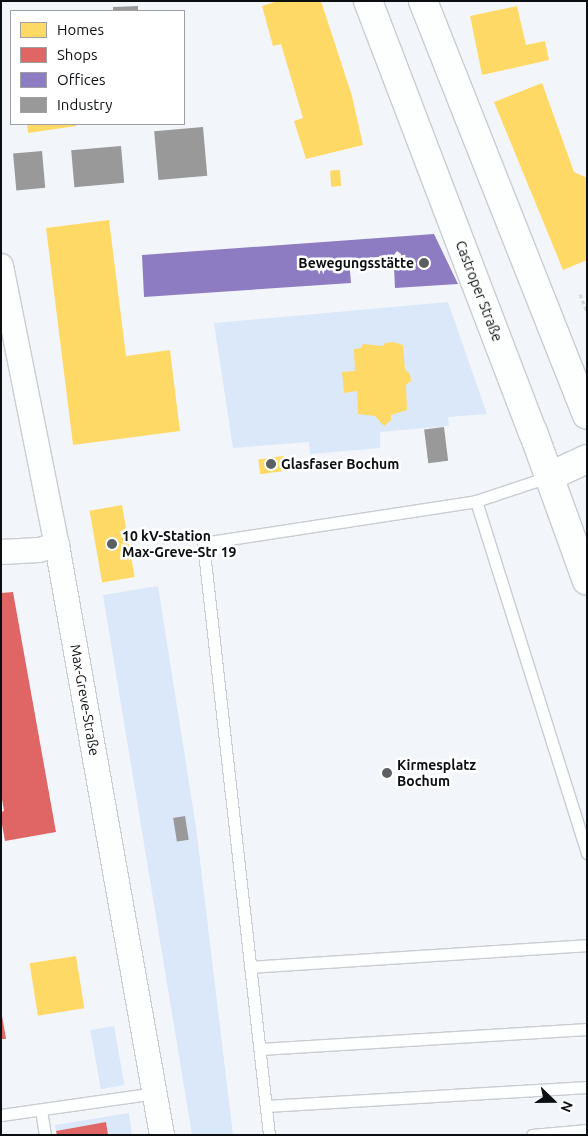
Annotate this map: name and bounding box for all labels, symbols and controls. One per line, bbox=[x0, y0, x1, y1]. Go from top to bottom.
legend bbox=[10, 10, 185, 125]
text: Homes bbox=[57, 21, 104, 38]
text: Shops bbox=[57, 46, 98, 63]
text: Offices bbox=[57, 71, 105, 88]
text: Industry bbox=[57, 96, 112, 113]
street label: Castroper Straße bbox=[452, 238, 506, 344]
place label: Bewegungsstätte bbox=[298, 255, 414, 271]
marker: Bewegungsstätte bbox=[418, 257, 430, 269]
place label: Glasfaser Bochum bbox=[281, 456, 399, 472]
marker: Glasfaser Bochum bbox=[265, 458, 277, 470]
place label: 10 kV-Station Max-Greve-Str 19 bbox=[122, 528, 236, 560]
marker: 10 kV-Station Max-Greve-Str 19 bbox=[106, 538, 118, 550]
street label: Max-Greve-Straße bbox=[67, 643, 103, 757]
place label: Kirmesplatz Bochum bbox=[397, 757, 476, 790]
marker: Kirmesplatz Bochum bbox=[381, 767, 393, 779]
north arrow bbox=[528, 1076, 578, 1126]
text: N bbox=[558, 1099, 576, 1114]

